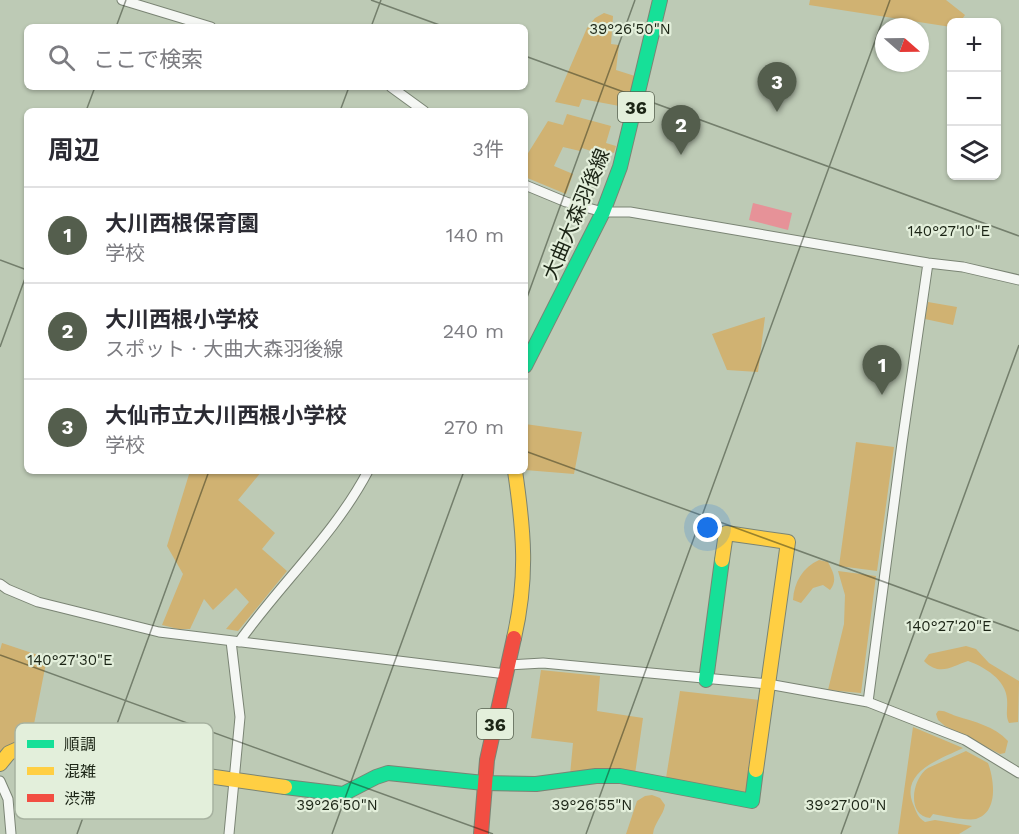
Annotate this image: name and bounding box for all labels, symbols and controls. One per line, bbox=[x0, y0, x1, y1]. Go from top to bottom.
north arrow bbox=[875, 18, 929, 72]
map controls bbox=[947, 18, 1001, 180]
button: + bbox=[947, 18, 1001, 72]
text: 39°26'50"N bbox=[589, 20, 671, 38]
search box bbox=[24, 24, 528, 90]
icon: search bbox=[45, 41, 78, 74]
text: ここで検索 bbox=[93, 47, 203, 72]
pin: 3 bbox=[758, 63, 796, 112]
button: − bbox=[947, 72, 1001, 126]
road number: 36 bbox=[618, 92, 654, 122]
pin: 2 bbox=[662, 106, 700, 155]
button: layers bbox=[947, 126, 1001, 180]
text: 周辺 bbox=[48, 135, 100, 165]
text: 3件 bbox=[472, 137, 504, 161]
street label: 大曲大森羽後線 bbox=[538, 145, 614, 283]
text: 大川西根保育園 bbox=[105, 211, 259, 236]
text: 140°27'10"E bbox=[908, 222, 990, 240]
text: 1 bbox=[63, 223, 72, 247]
text: 140 m bbox=[446, 223, 504, 247]
text: 学校 bbox=[105, 241, 145, 265]
text: 大川西根小学校 bbox=[105, 307, 259, 332]
text: 2 bbox=[62, 319, 73, 343]
text: 240 m bbox=[442, 319, 504, 343]
text: スポット · 大曲大森羽後線 bbox=[105, 337, 343, 361]
pin: 1 bbox=[862, 346, 902, 395]
text: 大仙市立大川西根小学校 bbox=[105, 403, 347, 428]
text: 3 bbox=[62, 415, 73, 439]
text: 270 m bbox=[444, 415, 504, 439]
text: 学校 bbox=[105, 433, 145, 457]
your location bbox=[693, 513, 722, 542]
text: 140°27'20"E bbox=[906, 617, 992, 635]
text: 140°27'30"E bbox=[27, 651, 113, 669]
road number: 36 bbox=[477, 709, 513, 739]
legend bbox=[15, 723, 213, 819]
text: 順調 bbox=[64, 735, 96, 754]
text: 混雑 bbox=[64, 762, 96, 781]
text: 渋滞 bbox=[64, 789, 96, 808]
text: 39°26'50"N bbox=[296, 796, 378, 814]
text: 39°26'55"N bbox=[552, 796, 632, 814]
text: 39°27'00"N bbox=[806, 796, 887, 814]

